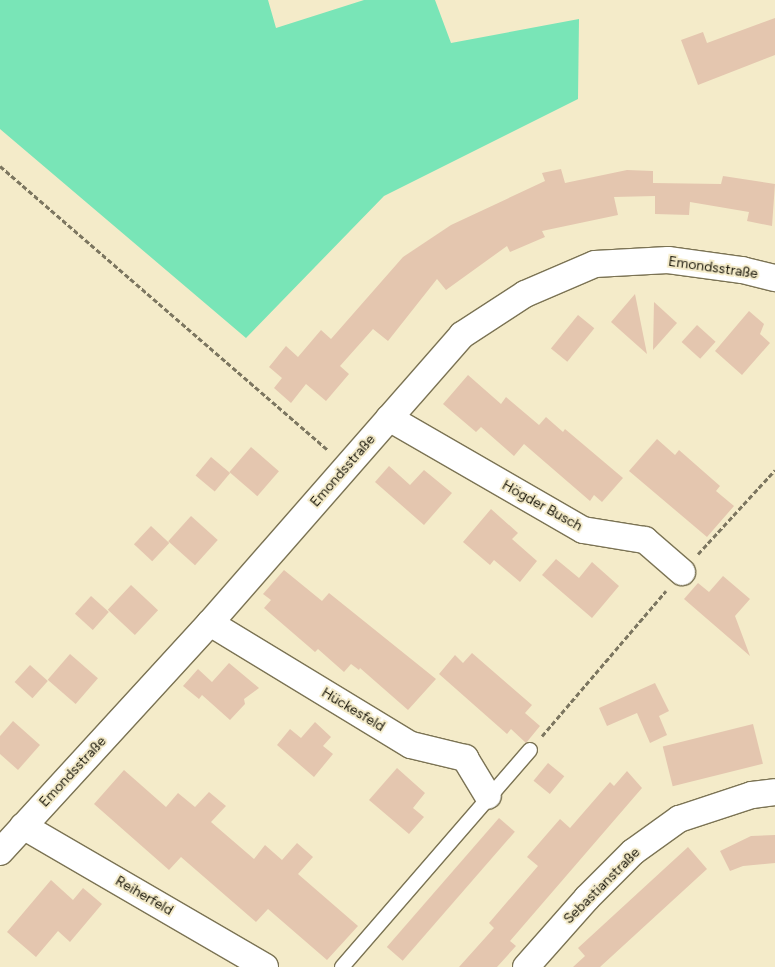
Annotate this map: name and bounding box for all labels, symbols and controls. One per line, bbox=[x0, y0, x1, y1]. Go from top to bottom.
street label: Emondsstraße bbox=[667, 253, 759, 283]
street label: Emondsstraße bbox=[307, 431, 379, 511]
street label: Högder Busch bbox=[499, 477, 585, 535]
street label: Hückesfeld bbox=[318, 685, 388, 735]
street label: Emondsstraße bbox=[36, 733, 110, 811]
street label: Sebastianstraße bbox=[560, 844, 644, 928]
street label: Reiherfeld bbox=[112, 873, 176, 919]

